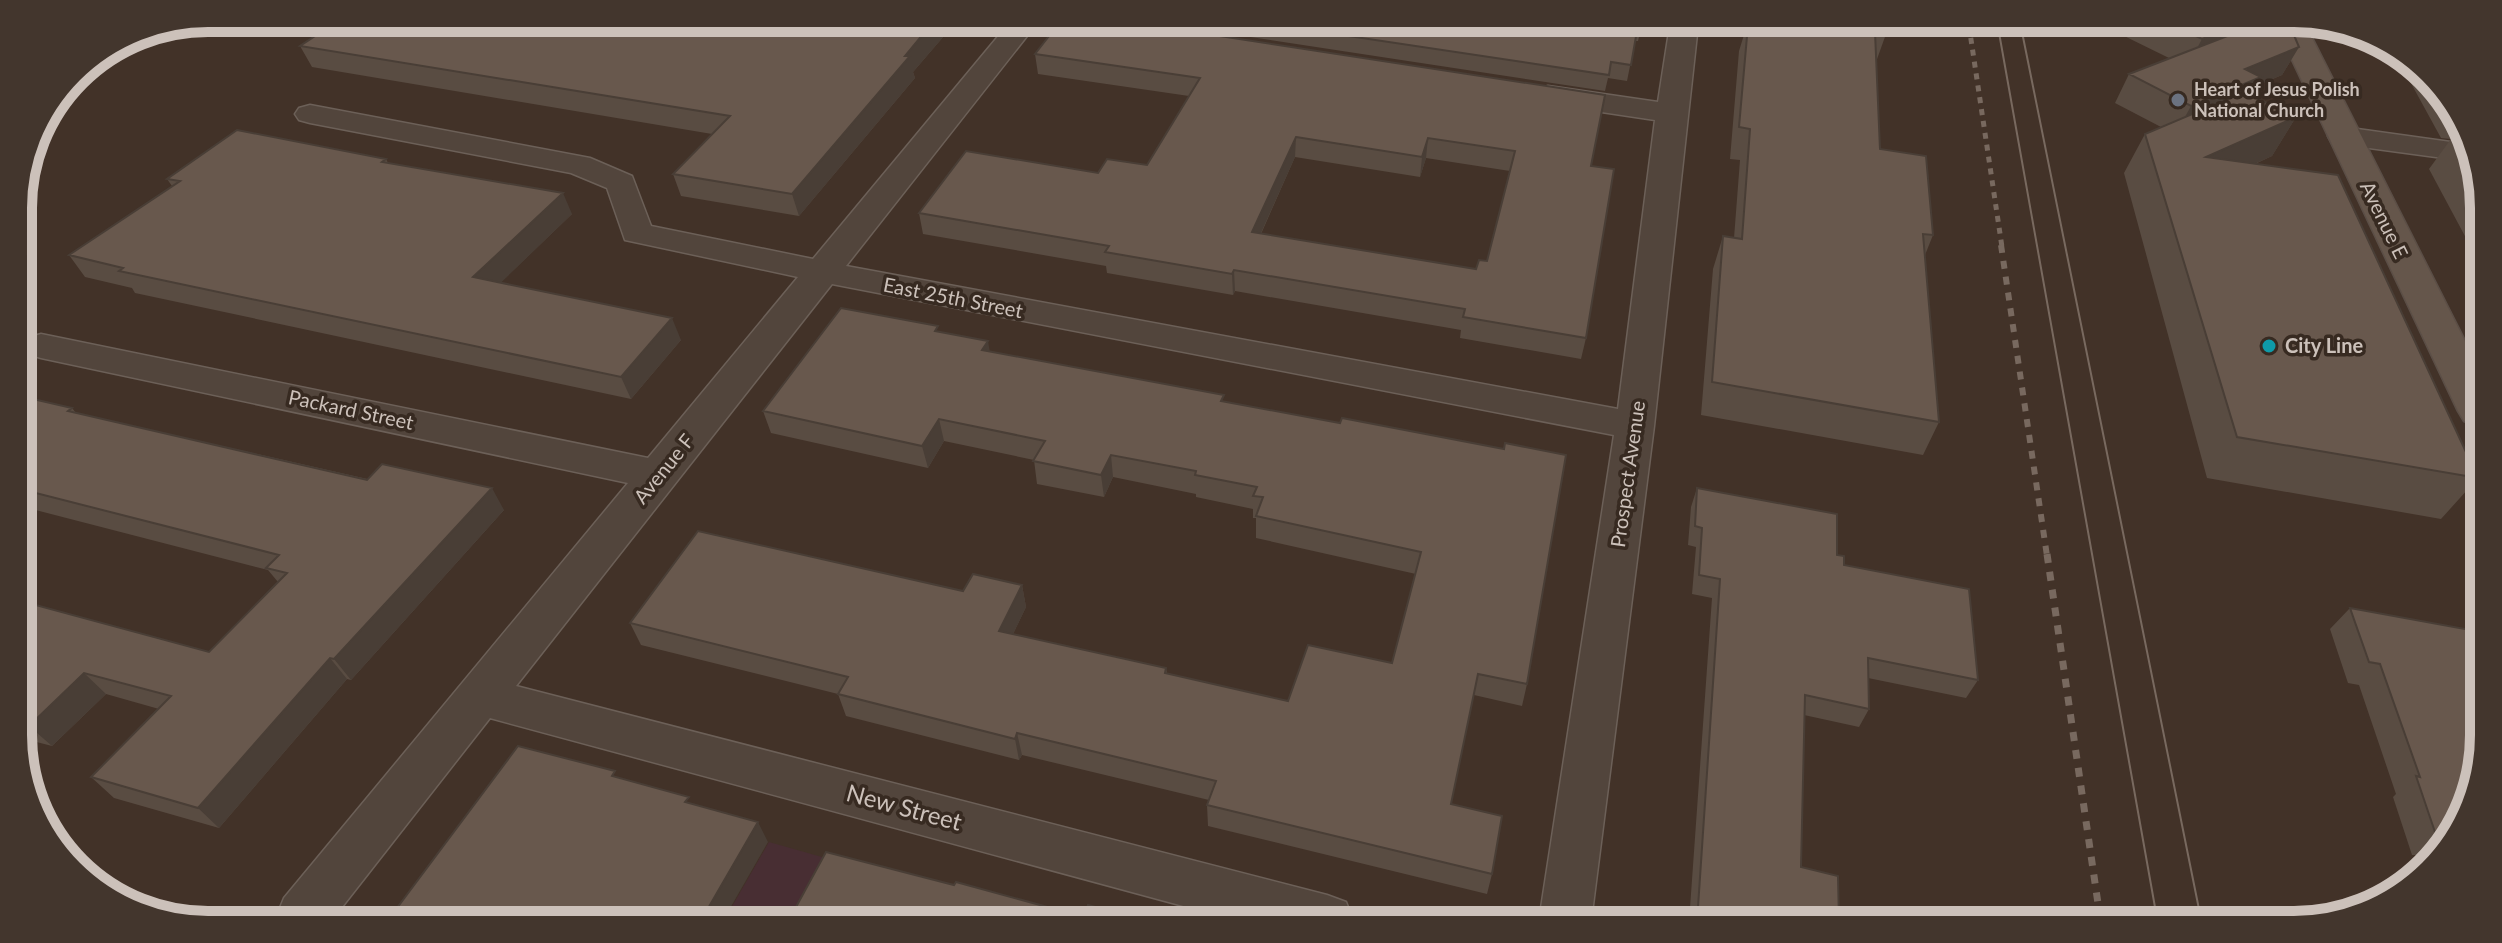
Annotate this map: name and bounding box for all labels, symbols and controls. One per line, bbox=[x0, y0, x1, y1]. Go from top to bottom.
place label: Heart of Jesus Polish National Church bbox=[2194, 78, 2360, 121]
marker: Heart of Jesus Polish National Church bbox=[2169, 91, 2187, 109]
street label: Avenue E bbox=[2356, 177, 2414, 262]
street label: East 25th Street bbox=[881, 272, 1025, 322]
place label: City Line bbox=[2285, 333, 2363, 357]
marker: City Line bbox=[2260, 337, 2278, 355]
street label: Packard Street bbox=[287, 384, 416, 434]
street label: Prospect Avenue bbox=[1605, 399, 1649, 549]
street label: Avenue F bbox=[628, 429, 699, 508]
street label: New Street bbox=[844, 777, 966, 836]

